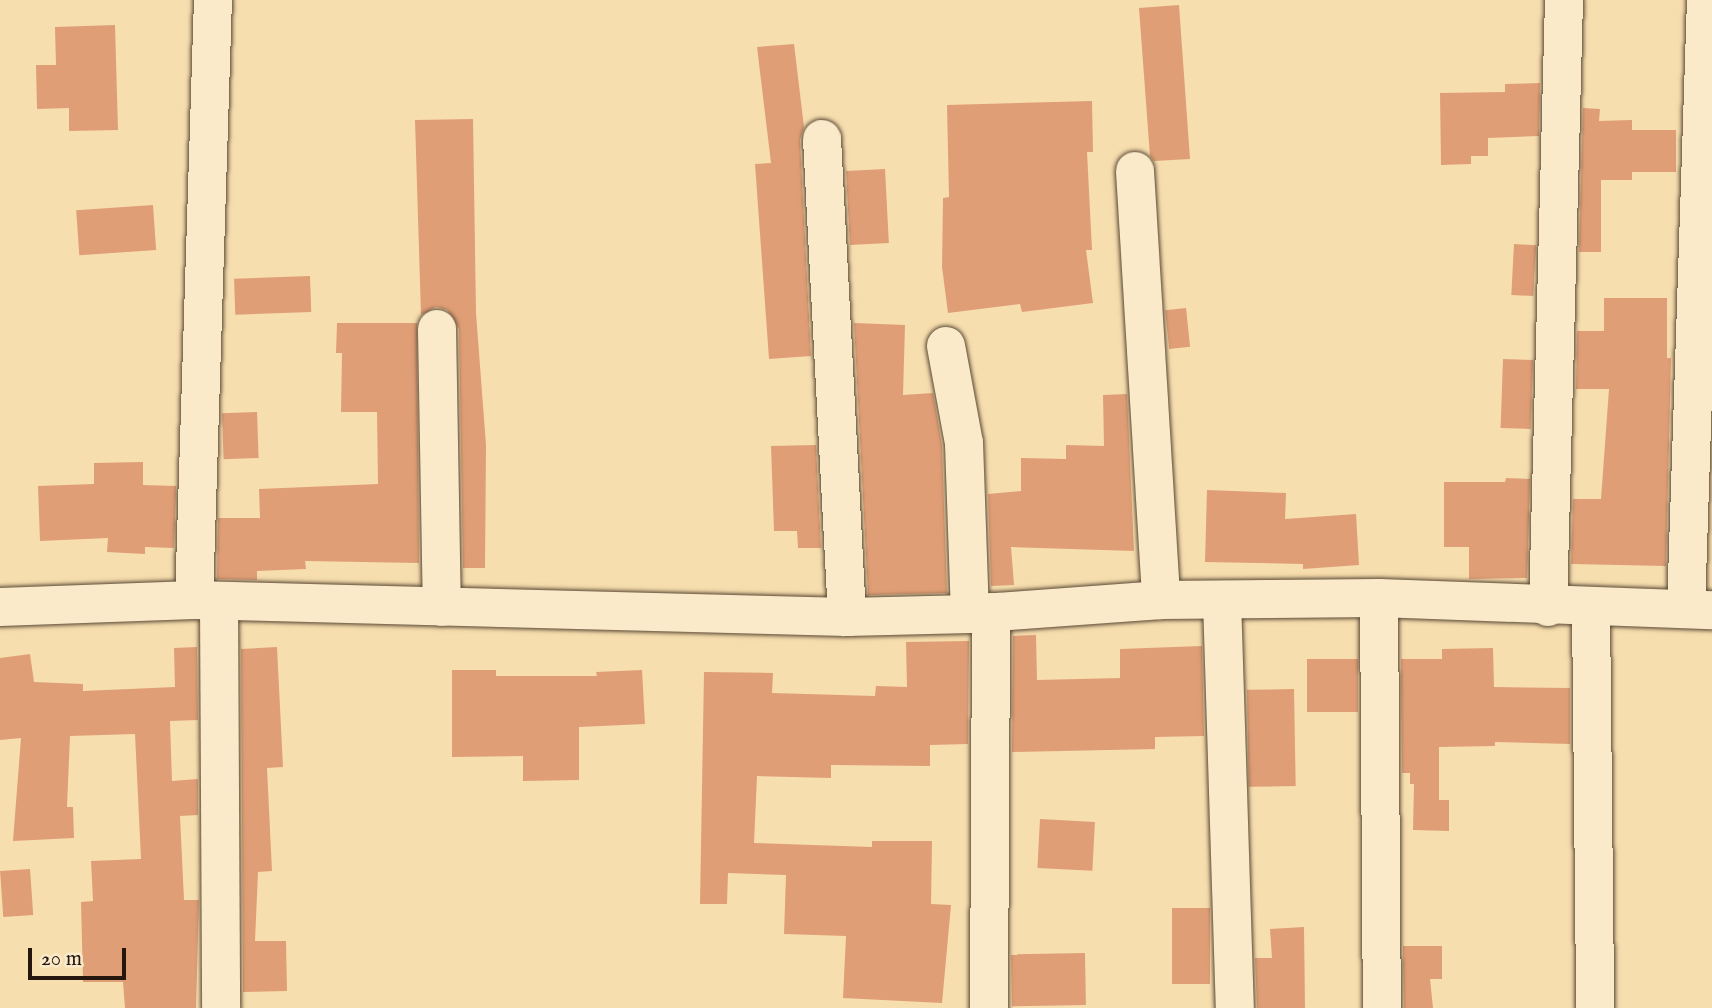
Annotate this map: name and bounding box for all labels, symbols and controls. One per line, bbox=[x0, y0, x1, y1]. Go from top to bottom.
scale bar bbox=[32, 934, 130, 978]
text: 20 m bbox=[41, 946, 82, 973]

